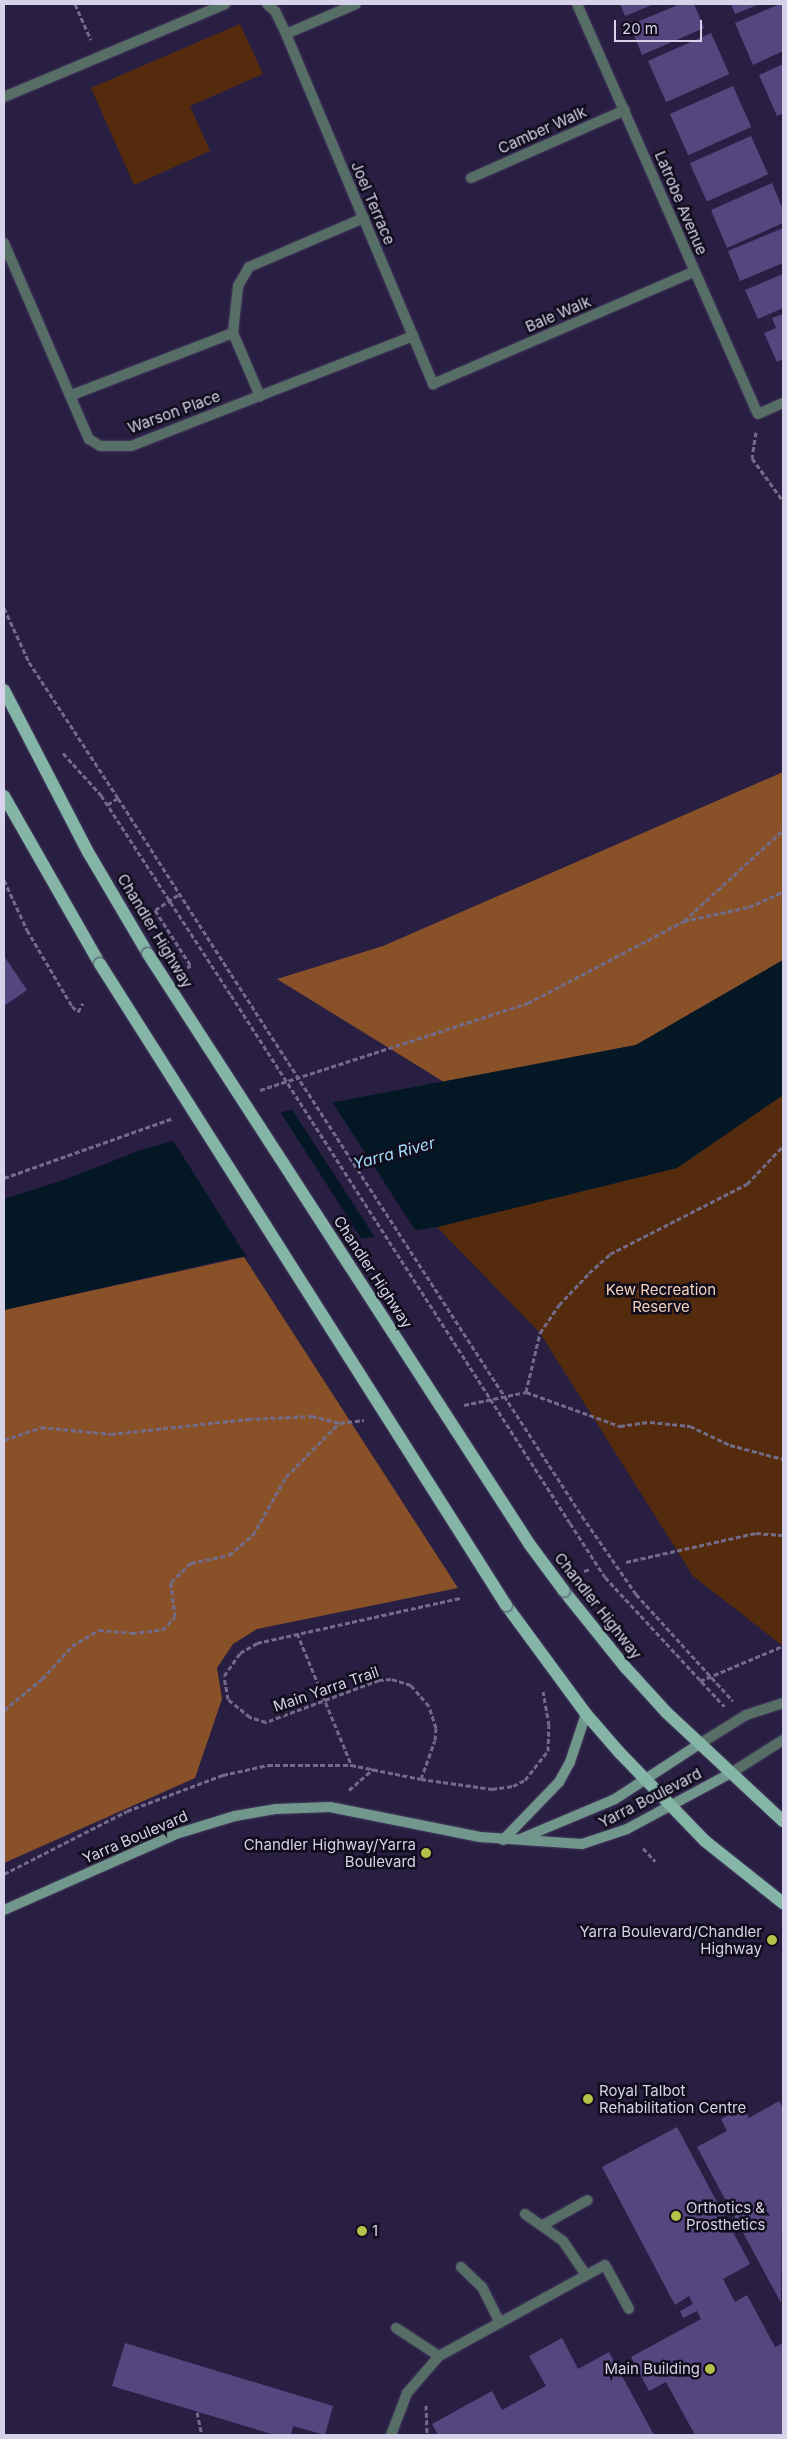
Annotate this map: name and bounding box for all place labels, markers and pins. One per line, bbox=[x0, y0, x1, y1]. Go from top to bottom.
place label: Chandler Highway/Yarra Boulevard bbox=[244, 1835, 416, 1870]
marker: Chandler Highway/Yarra Boulevard bbox=[420, 1847, 432, 1859]
place label: Yarra Boulevard/Chandler Highway bbox=[579, 1922, 762, 1957]
marker: Yarra Boulevard/Chandler Highway bbox=[766, 1934, 778, 1946]
place label: Royal Talbot Rehabilitation Centre bbox=[599, 2081, 746, 2116]
marker: Royal Talbot Rehabilitation Centre bbox=[581, 2092, 595, 2106]
place label: Orthotics & Prosthetics bbox=[686, 2198, 765, 2233]
marker: Orthotics & Prosthetics bbox=[670, 2210, 682, 2222]
place label: 1 bbox=[372, 2222, 378, 2240]
marker: 1 bbox=[356, 2225, 368, 2237]
place label: Main Building bbox=[604, 2360, 700, 2378]
marker: Main Building bbox=[704, 2363, 716, 2375]

